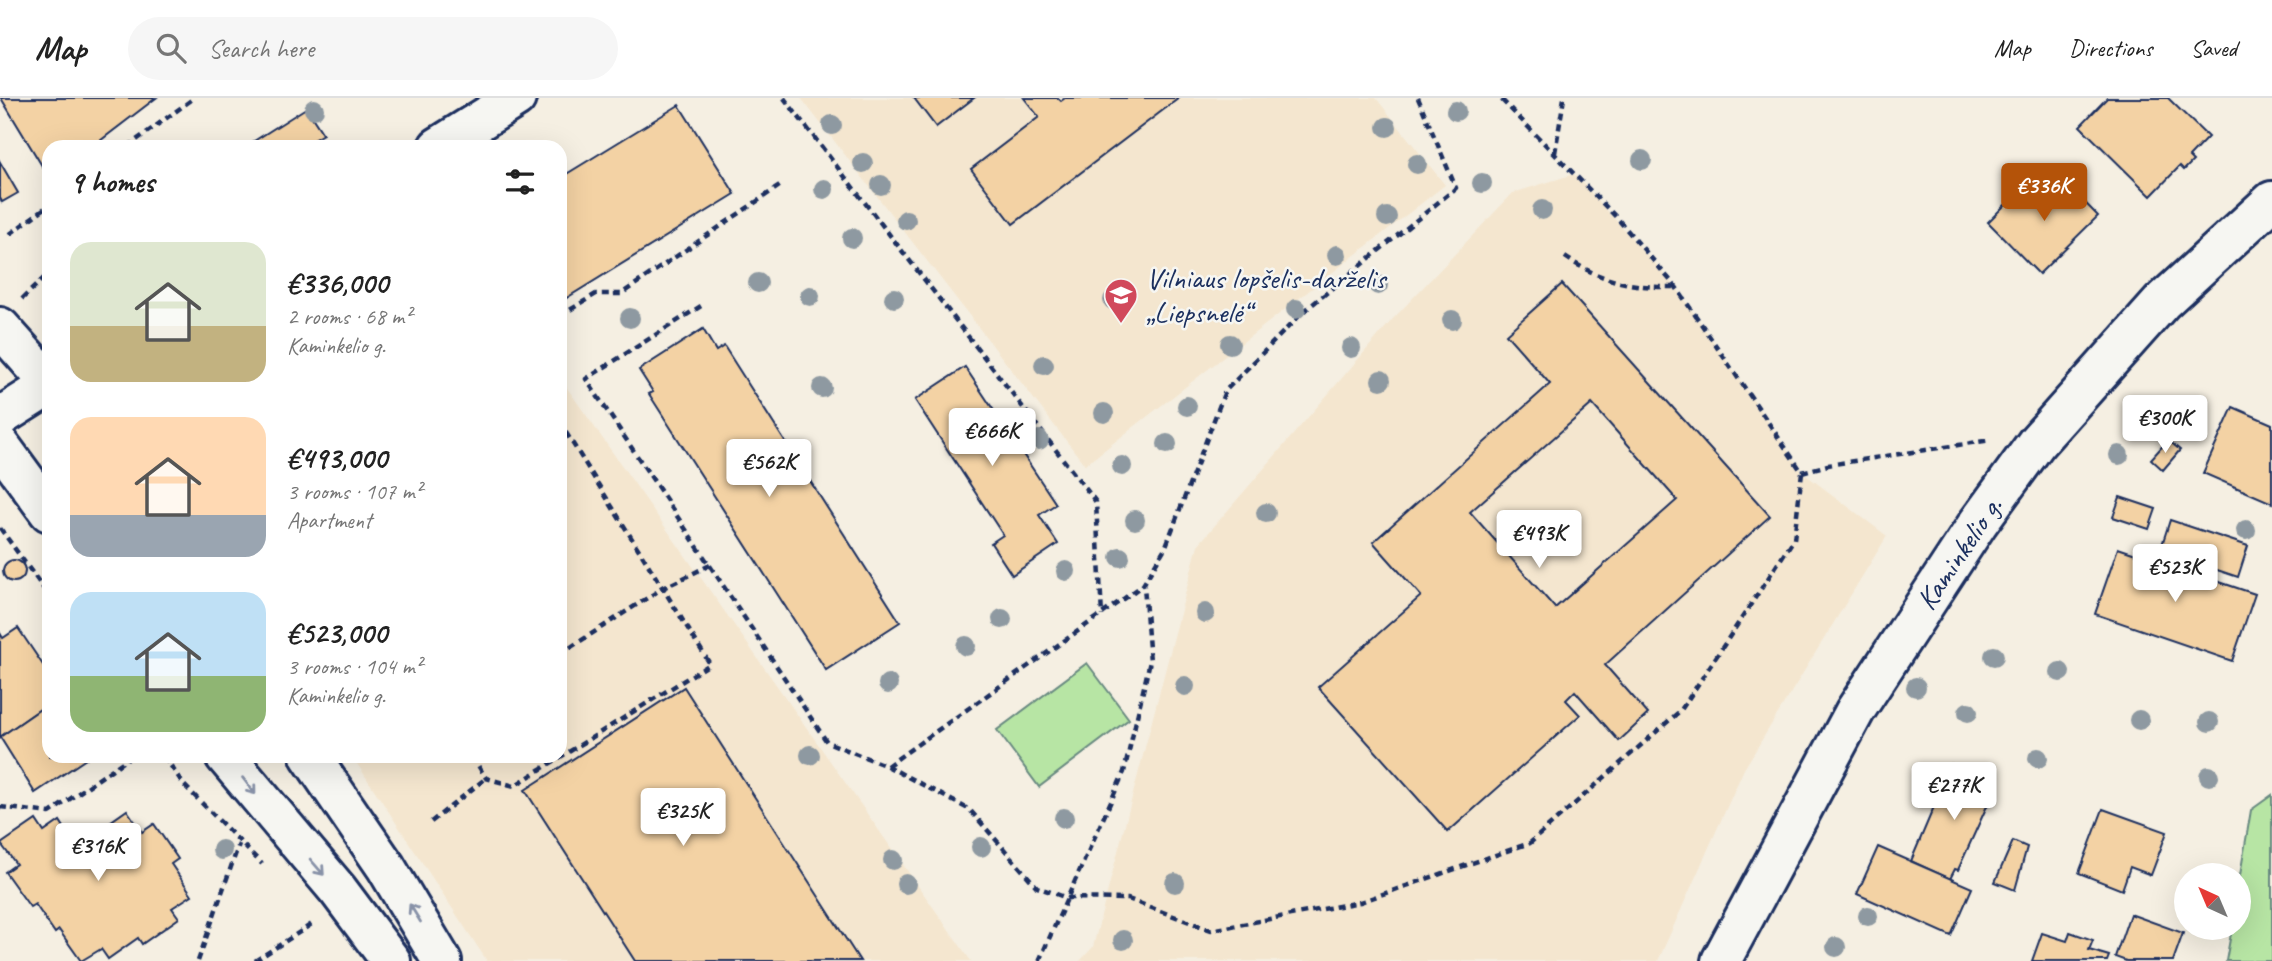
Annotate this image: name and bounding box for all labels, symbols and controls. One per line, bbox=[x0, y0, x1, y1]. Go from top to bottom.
search box bbox=[128, 17, 618, 80]
text: Map bbox=[35, 27, 86, 69]
icon: search bbox=[152, 29, 190, 67]
text: Search here bbox=[208, 32, 314, 65]
text: Map bbox=[1994, 33, 2031, 63]
text: Directions bbox=[2069, 33, 2152, 63]
text: Saved bbox=[2190, 33, 2237, 63]
text: 9 homes bbox=[70, 163, 154, 201]
icon: filters bbox=[501, 163, 539, 201]
pin: €336K bbox=[1995, 164, 2093, 223]
text: €336K bbox=[2017, 171, 2071, 200]
place label: Vilniaus lopšelis-darželis „Liepsnelė“ bbox=[1146, 259, 1388, 331]
text: €336,000 bbox=[287, 264, 388, 302]
icon: home bbox=[126, 270, 210, 354]
school or university icon: Vilniaus lopšelis-darželis „Liepsnelė“ bbox=[1102, 276, 1140, 325]
text: 2 rooms · 68 m² bbox=[287, 302, 411, 331]
text: Kaminkelio g. bbox=[287, 331, 386, 360]
pin: €300K bbox=[2116, 396, 2214, 455]
text: €300K bbox=[2138, 403, 2192, 432]
pin: €666K bbox=[943, 408, 1041, 468]
text: €666K bbox=[965, 416, 1019, 445]
text: €493,000 bbox=[287, 439, 387, 477]
pin: €562K bbox=[720, 440, 818, 499]
icon: home bbox=[126, 445, 210, 529]
text: €562K bbox=[742, 447, 796, 476]
text: 3 rooms · 107 m² bbox=[287, 477, 422, 506]
street label: Kaminkelio g. bbox=[1907, 489, 2011, 617]
text: Apartment bbox=[287, 506, 372, 535]
pin: €493K bbox=[1490, 510, 1588, 570]
text: €493K bbox=[1513, 518, 1565, 547]
pin: €523K bbox=[2126, 545, 2224, 604]
text: €523K bbox=[2149, 552, 2201, 581]
text: €523,000 bbox=[287, 614, 387, 652]
icon: home bbox=[126, 620, 210, 704]
text: 3 rooms · 104 m² bbox=[287, 652, 422, 681]
text: Kaminkelio g. bbox=[287, 681, 386, 710]
pin: €277K bbox=[1905, 762, 2003, 822]
text: €277K bbox=[1928, 770, 1980, 799]
one-way arrow bbox=[241, 776, 256, 794]
pin: €325K bbox=[634, 788, 732, 848]
text: €325K bbox=[657, 796, 709, 825]
pin: €316K bbox=[49, 824, 147, 883]
text: €316K bbox=[71, 831, 125, 860]
one-way arrow bbox=[309, 858, 325, 876]
north arrow bbox=[2174, 863, 2250, 940]
map controls bbox=[2174, 863, 2251, 940]
one-way arrow bbox=[407, 904, 421, 924]

